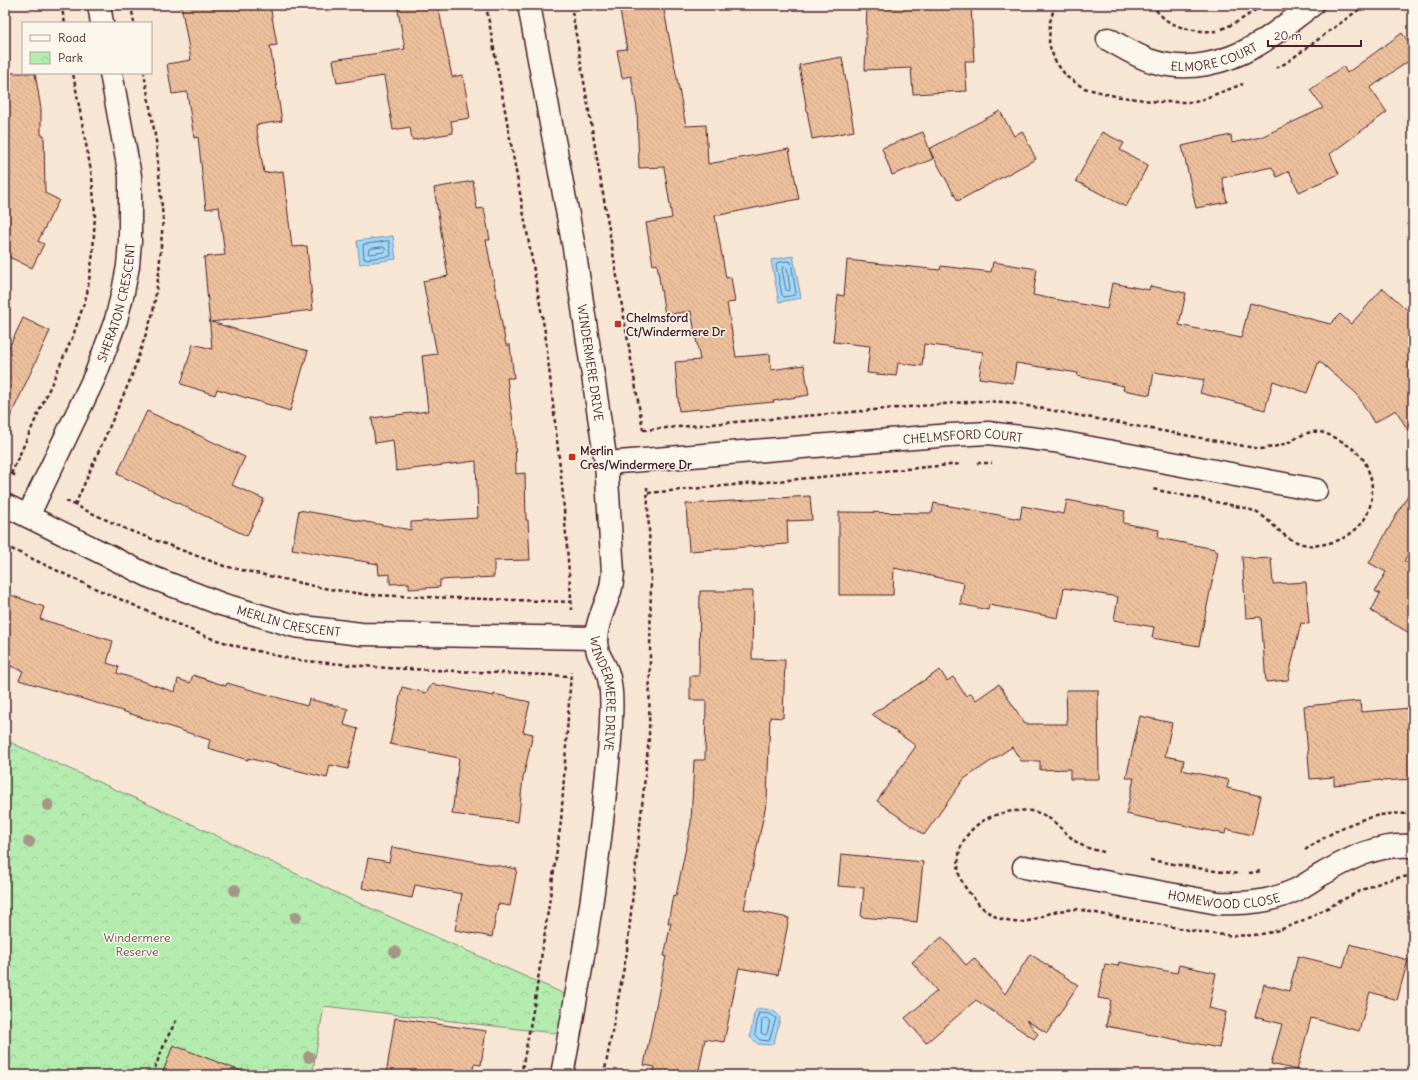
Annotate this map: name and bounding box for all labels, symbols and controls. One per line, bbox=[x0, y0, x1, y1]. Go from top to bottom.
legend bbox=[22, 22, 152, 74]
scale bar bbox=[1268, 22, 1361, 48]
text: 20 m bbox=[1274, 28, 1302, 43]
text: Road bbox=[58, 30, 86, 45]
street label: ELMORE COURT bbox=[1170, 39, 1260, 74]
text: Park bbox=[58, 50, 83, 65]
street label: SHERATON CRESCENT bbox=[93, 243, 137, 364]
street label: WINDERMERE DRIVE bbox=[575, 303, 607, 422]
place label: Chelmsford Ct/Windermere Dr bbox=[626, 310, 725, 339]
marker: Chelmsford Ct/Windermere Dr bbox=[613, 319, 623, 329]
street label: CHELMSFORD COURT bbox=[902, 425, 1024, 446]
place label: Merlin Cres/Windermere Dr bbox=[580, 443, 692, 472]
marker: Merlin Cres/Windermere Dr bbox=[567, 452, 577, 462]
street label: MERLIN CRESCENT bbox=[235, 602, 342, 639]
street label: WINDERMERE DRIVE bbox=[588, 636, 619, 752]
street label: HOMEWOOD CLOSE bbox=[1167, 886, 1281, 911]
park label: Windermere Reserve bbox=[104, 930, 170, 959]

